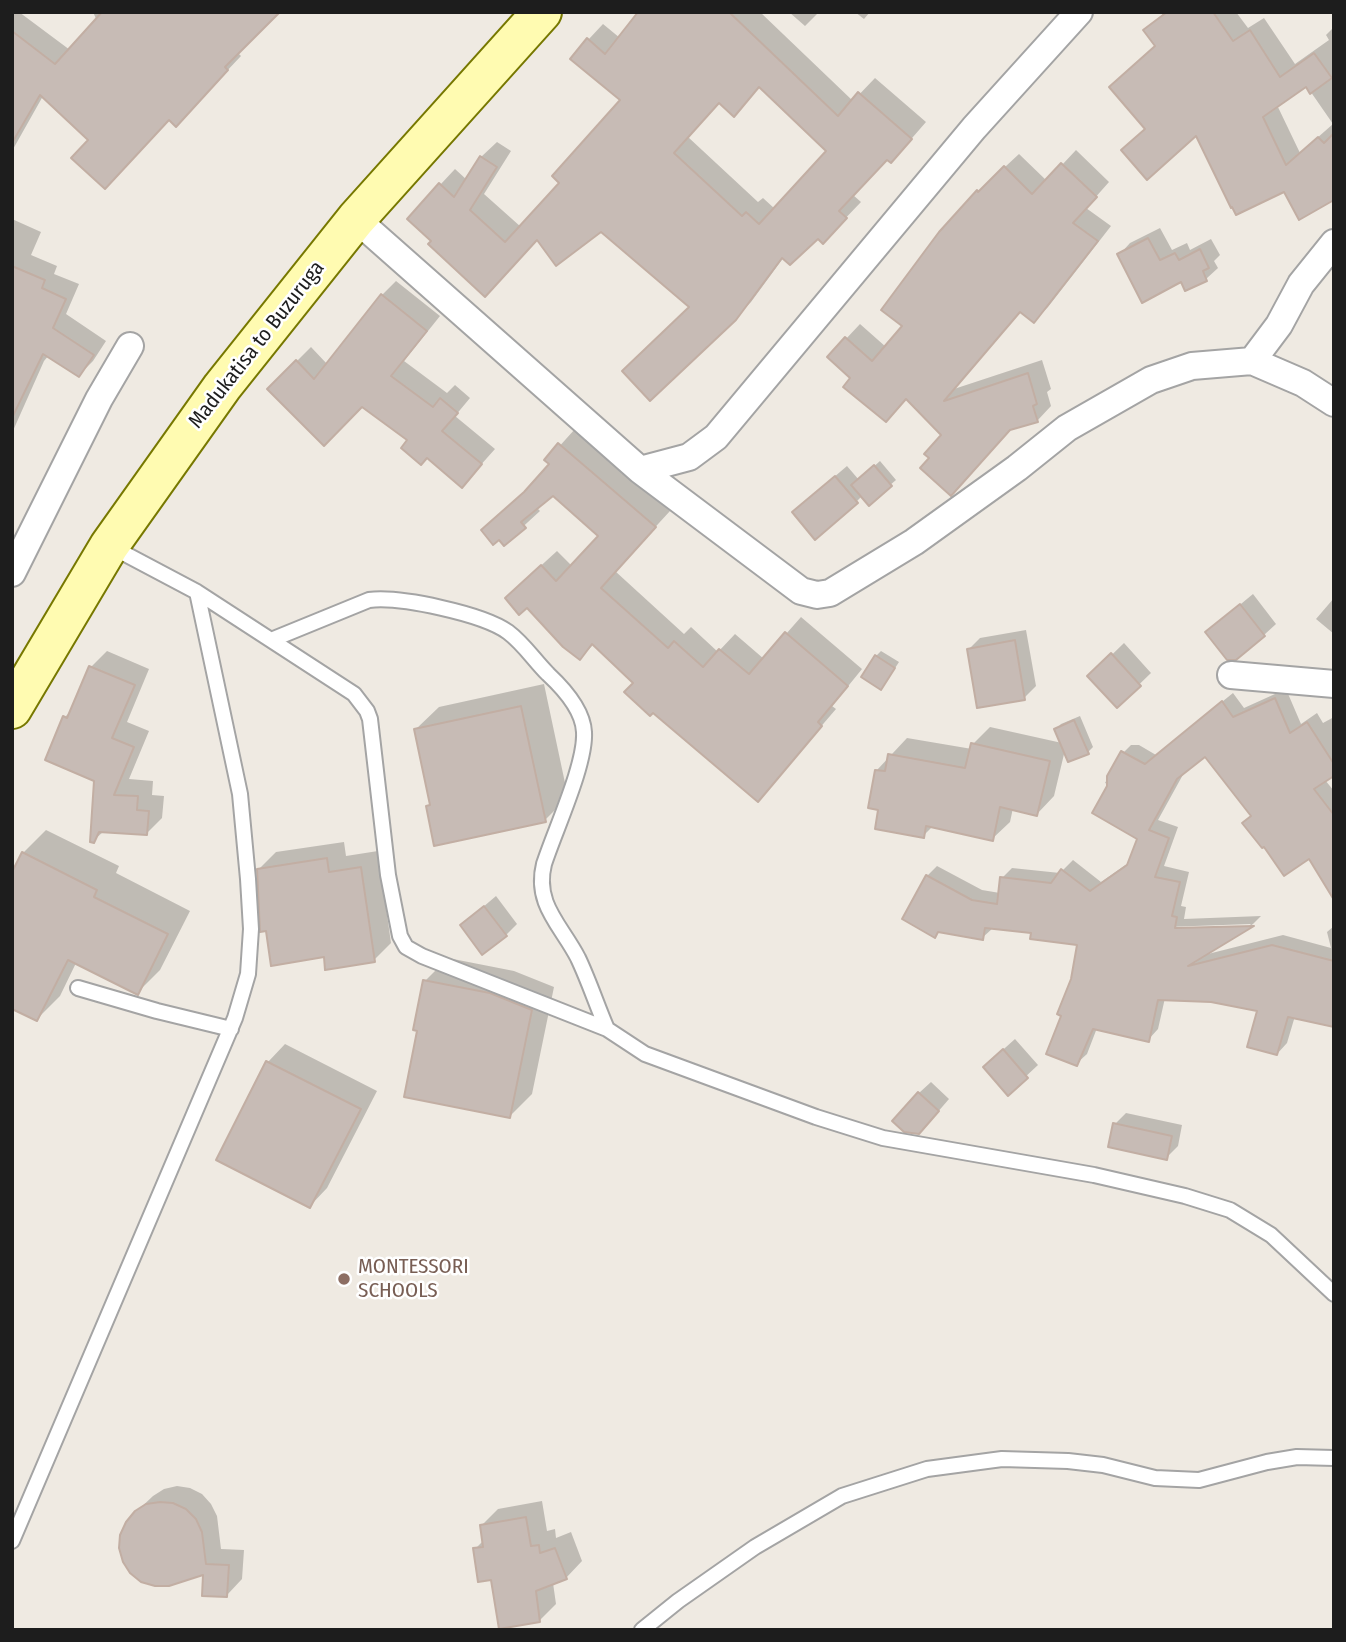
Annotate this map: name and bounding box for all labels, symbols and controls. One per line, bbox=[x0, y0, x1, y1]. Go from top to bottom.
street label: Madukatisa to Buzuruga bbox=[184, 256, 330, 434]
place label: MONTESSORI SCHOOLS bbox=[358, 1254, 469, 1304]
marker: MONTESSORI SCHOOLS bbox=[336, 1271, 352, 1287]

